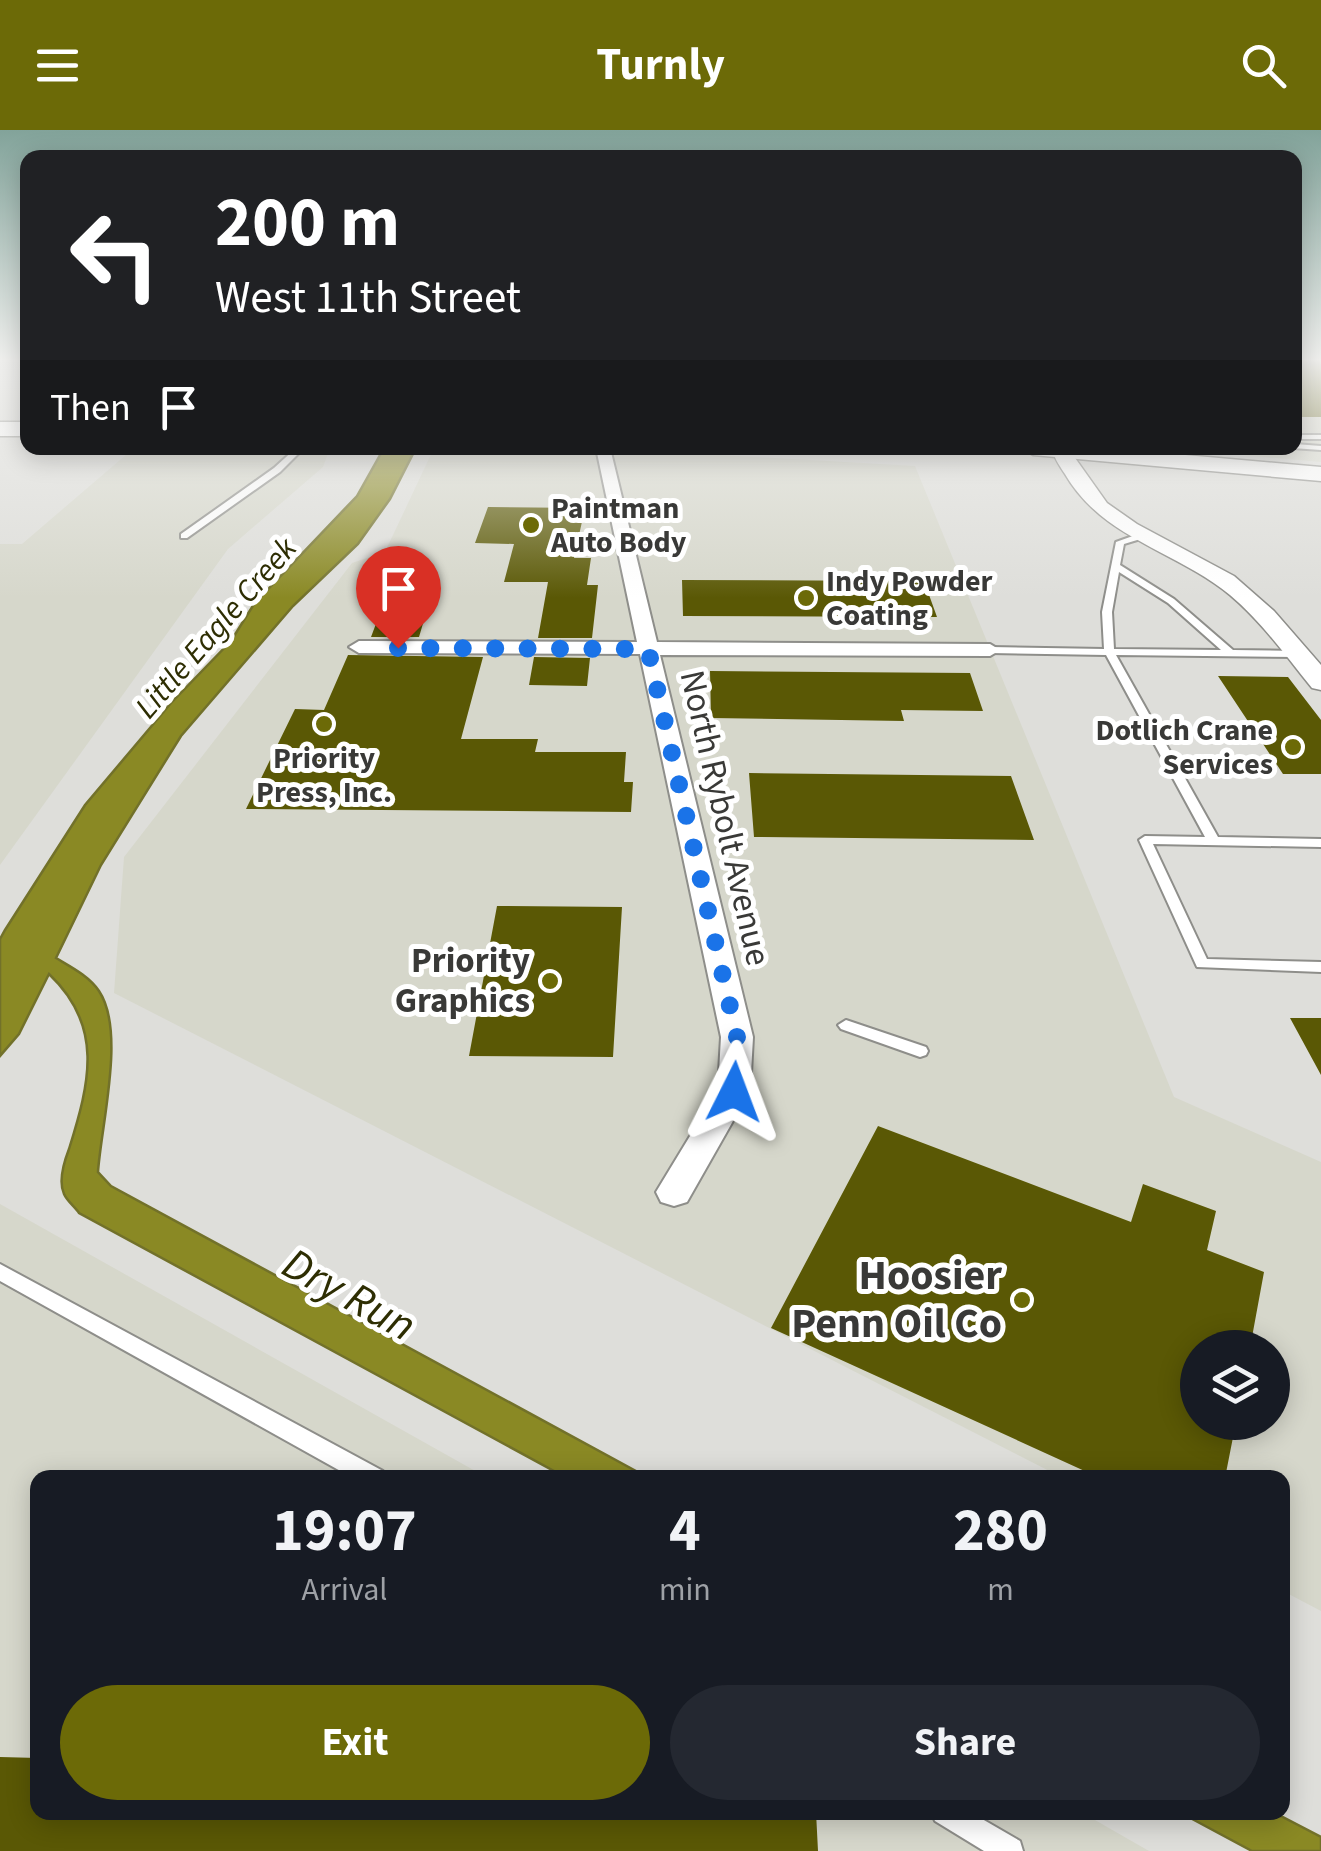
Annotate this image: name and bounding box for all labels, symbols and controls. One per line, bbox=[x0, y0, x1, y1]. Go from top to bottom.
text: Turnly bbox=[596, 33, 725, 97]
icon: menu bbox=[30, 38, 85, 93]
icon: search bbox=[1236, 38, 1291, 93]
text: 200 m bbox=[215, 173, 400, 273]
icon: left bbox=[50, 190, 180, 320]
text: West 11th Street bbox=[215, 266, 521, 330]
icon: arrive bbox=[151, 380, 206, 435]
text: Then bbox=[50, 381, 131, 435]
place label: Paintman Auto Body bbox=[550, 487, 687, 564]
marker: Paintman Auto Body bbox=[520, 514, 542, 536]
water label: Little Eagle Creek bbox=[124, 527, 308, 729]
pin bbox=[356, 546, 441, 649]
place label: Indy Powder Coating bbox=[826, 560, 992, 637]
icon: arrive bbox=[371, 561, 426, 616]
marker: Indy Powder Coating bbox=[795, 587, 817, 609]
street label: North Rybolt Avenue bbox=[667, 665, 783, 971]
place label: Dotlich Crane Services bbox=[1096, 709, 1273, 786]
marker: Priority Press, Inc. bbox=[313, 713, 335, 735]
marker: Dotlich Crane Services bbox=[1282, 736, 1304, 758]
place label: Priority Press, Inc. bbox=[256, 737, 392, 814]
place label: Priority Graphics bbox=[395, 936, 530, 1026]
marker: Priority Graphics bbox=[539, 970, 561, 992]
position arrow bbox=[682, 1040, 786, 1144]
water label: Dry Run bbox=[271, 1232, 427, 1358]
place label: Hoosier Penn Oil Co bbox=[791, 1246, 1002, 1354]
marker: Hoosier Penn Oil Co bbox=[1011, 1289, 1033, 1311]
map controls bbox=[1180, 1330, 1290, 1440]
button: layers bbox=[1180, 1330, 1290, 1440]
text: 19:07 bbox=[272, 1489, 417, 1574]
text: 4 bbox=[669, 1489, 701, 1574]
text: 280 bbox=[953, 1489, 1048, 1574]
text: Arrival bbox=[301, 1567, 387, 1613]
text: min bbox=[659, 1567, 711, 1613]
text: m bbox=[987, 1567, 1014, 1613]
button: Exit bbox=[60, 1685, 650, 1800]
button: Share bbox=[670, 1685, 1260, 1800]

